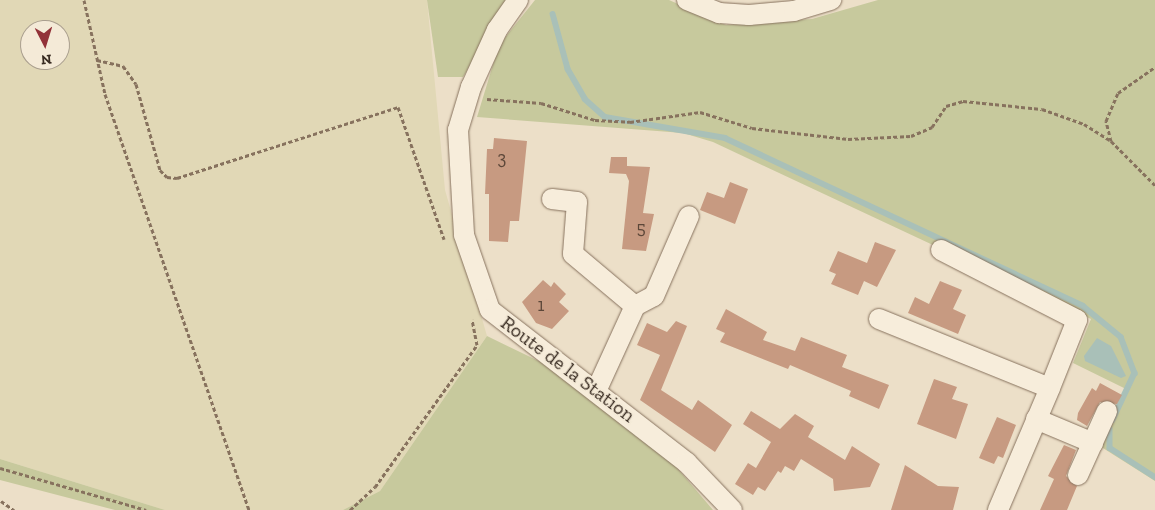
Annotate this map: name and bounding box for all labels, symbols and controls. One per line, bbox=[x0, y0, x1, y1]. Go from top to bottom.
north arrow bbox=[20, 20, 70, 70]
text: N bbox=[40, 51, 52, 68]
house number: 3 bbox=[498, 147, 506, 169]
house number: 5 bbox=[636, 217, 646, 239]
house number: 1 bbox=[538, 294, 544, 316]
street label: Route de la Station bbox=[496, 311, 640, 427]

